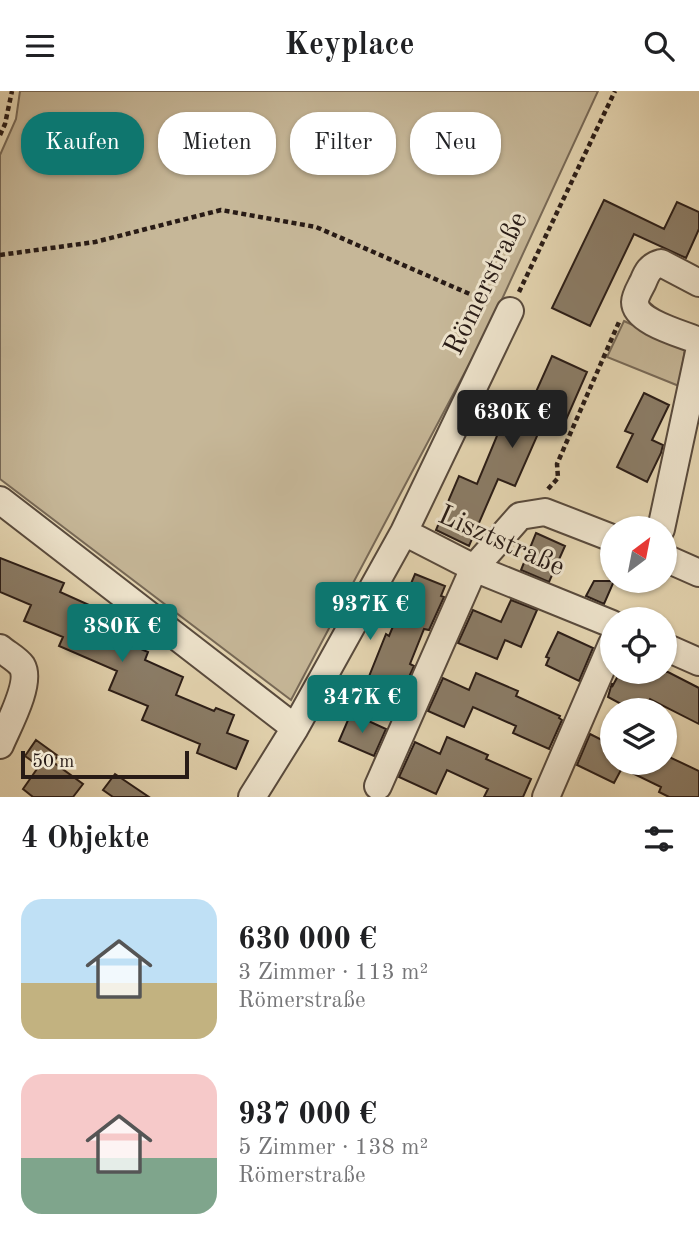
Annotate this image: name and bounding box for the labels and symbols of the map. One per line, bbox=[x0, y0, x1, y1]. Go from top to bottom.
street label: Römerstraße bbox=[440, 208, 534, 360]
pin: 630K € bbox=[455, 391, 569, 450]
street label: Lisztstraße bbox=[433, 502, 569, 582]
north arrow bbox=[600, 516, 677, 593]
pin: 937K € bbox=[313, 582, 427, 642]
pin: 380K € bbox=[65, 605, 179, 664]
pin: 347K € bbox=[305, 675, 419, 735]
scale bar bbox=[21, 748, 189, 780]

